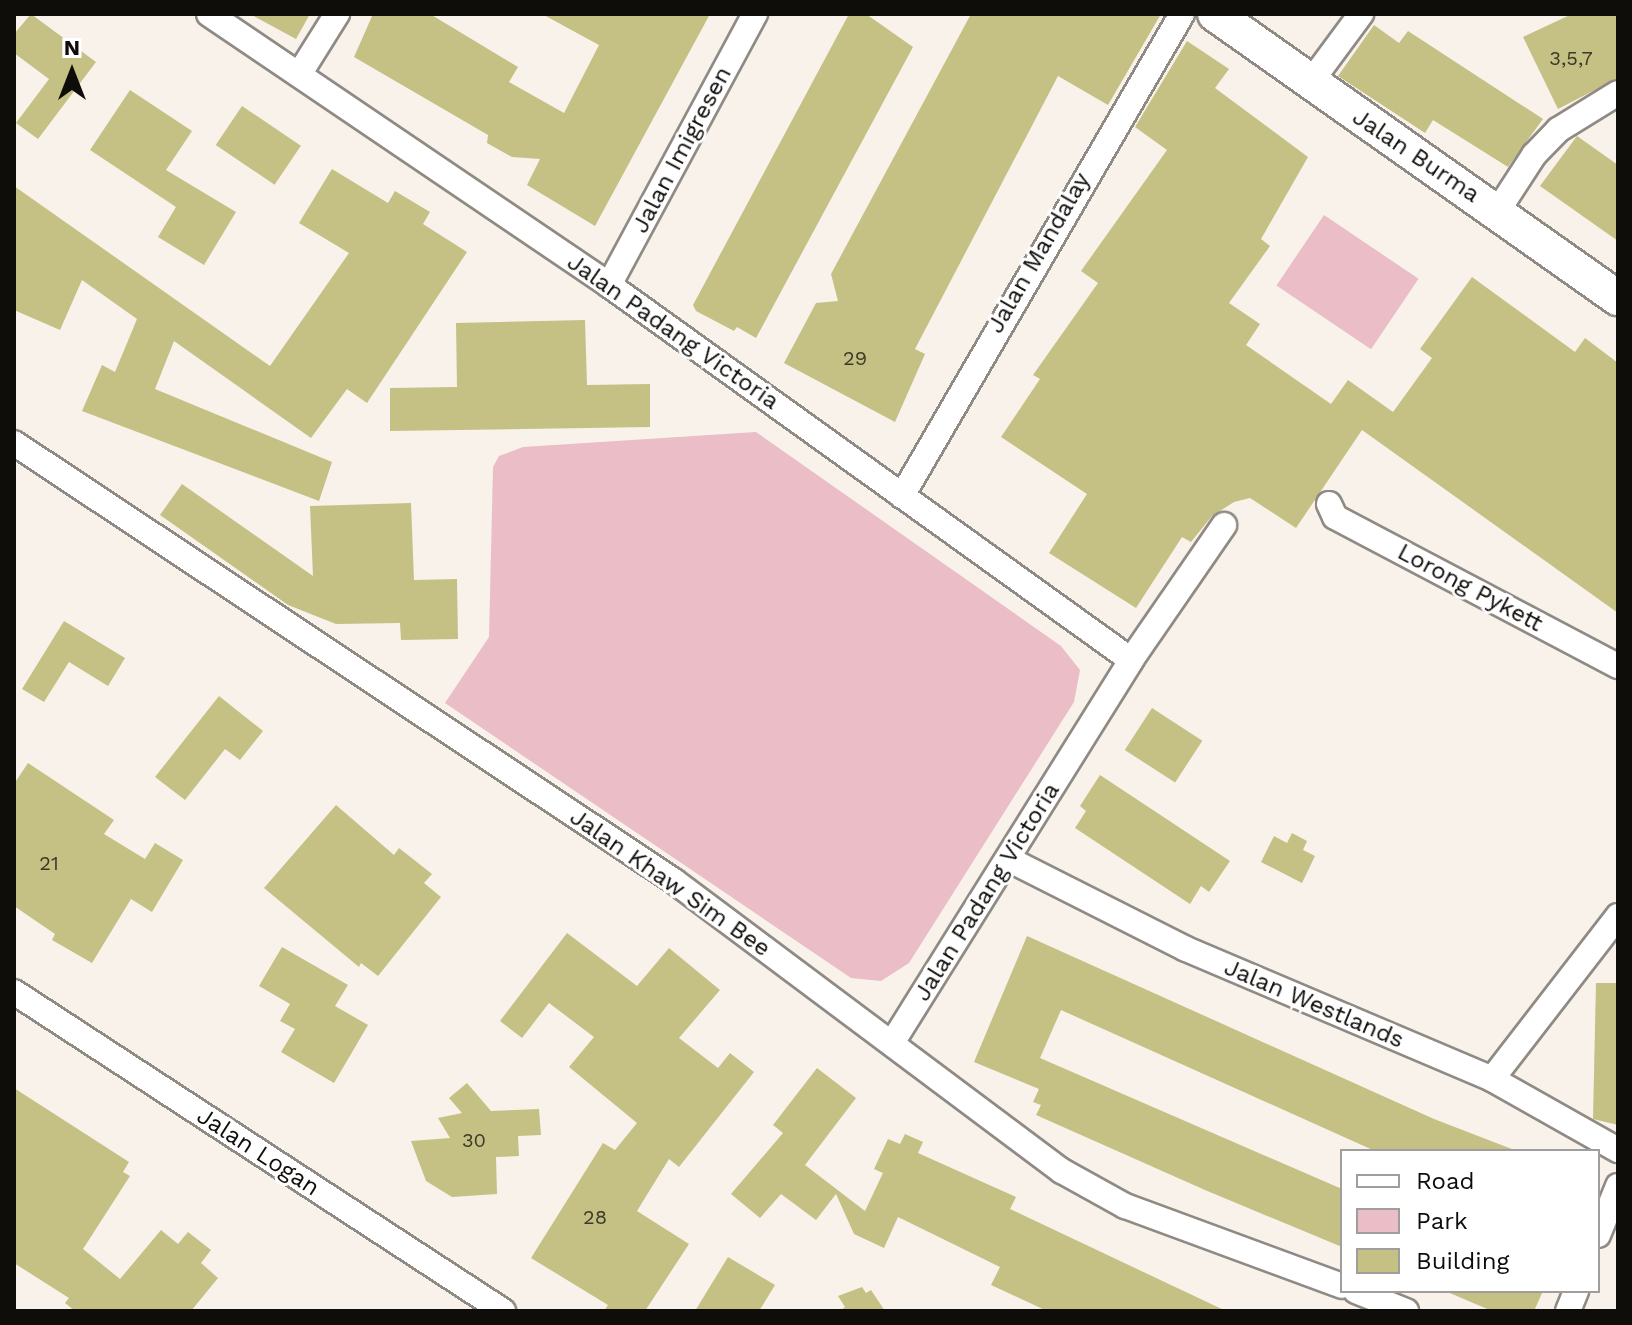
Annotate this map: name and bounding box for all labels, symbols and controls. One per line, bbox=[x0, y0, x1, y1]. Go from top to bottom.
north arrow bbox=[32, 32, 112, 112]
text: N bbox=[64, 35, 80, 60]
house number: 3,5,7 bbox=[1549, 46, 1593, 70]
street label: Jalan Imigresen bbox=[626, 62, 738, 238]
street label: Jalan Burma bbox=[1347, 103, 1485, 209]
street label: Jalan Mandalay bbox=[981, 168, 1097, 338]
street label: Jalan Padang Victoria bbox=[561, 248, 785, 416]
house number: 29 bbox=[843, 346, 867, 370]
street label: Lorong Pykett bbox=[1392, 538, 1548, 638]
street label: Jalan Padang Victoria bbox=[908, 777, 1066, 1007]
street label: Jalan Khaw Sim Bee bbox=[564, 803, 776, 963]
house number: 21 bbox=[39, 851, 59, 875]
street label: Jalan Westlands bbox=[1220, 953, 1408, 1055]
street label: Jalan Logan bbox=[191, 1102, 325, 1202]
house number: 30 bbox=[462, 1128, 486, 1152]
legend bbox=[1340, 1149, 1600, 1293]
text: Road bbox=[1416, 1167, 1475, 1195]
house number: 28 bbox=[583, 1205, 607, 1229]
text: Park bbox=[1416, 1207, 1468, 1235]
text: Building bbox=[1416, 1247, 1509, 1275]

